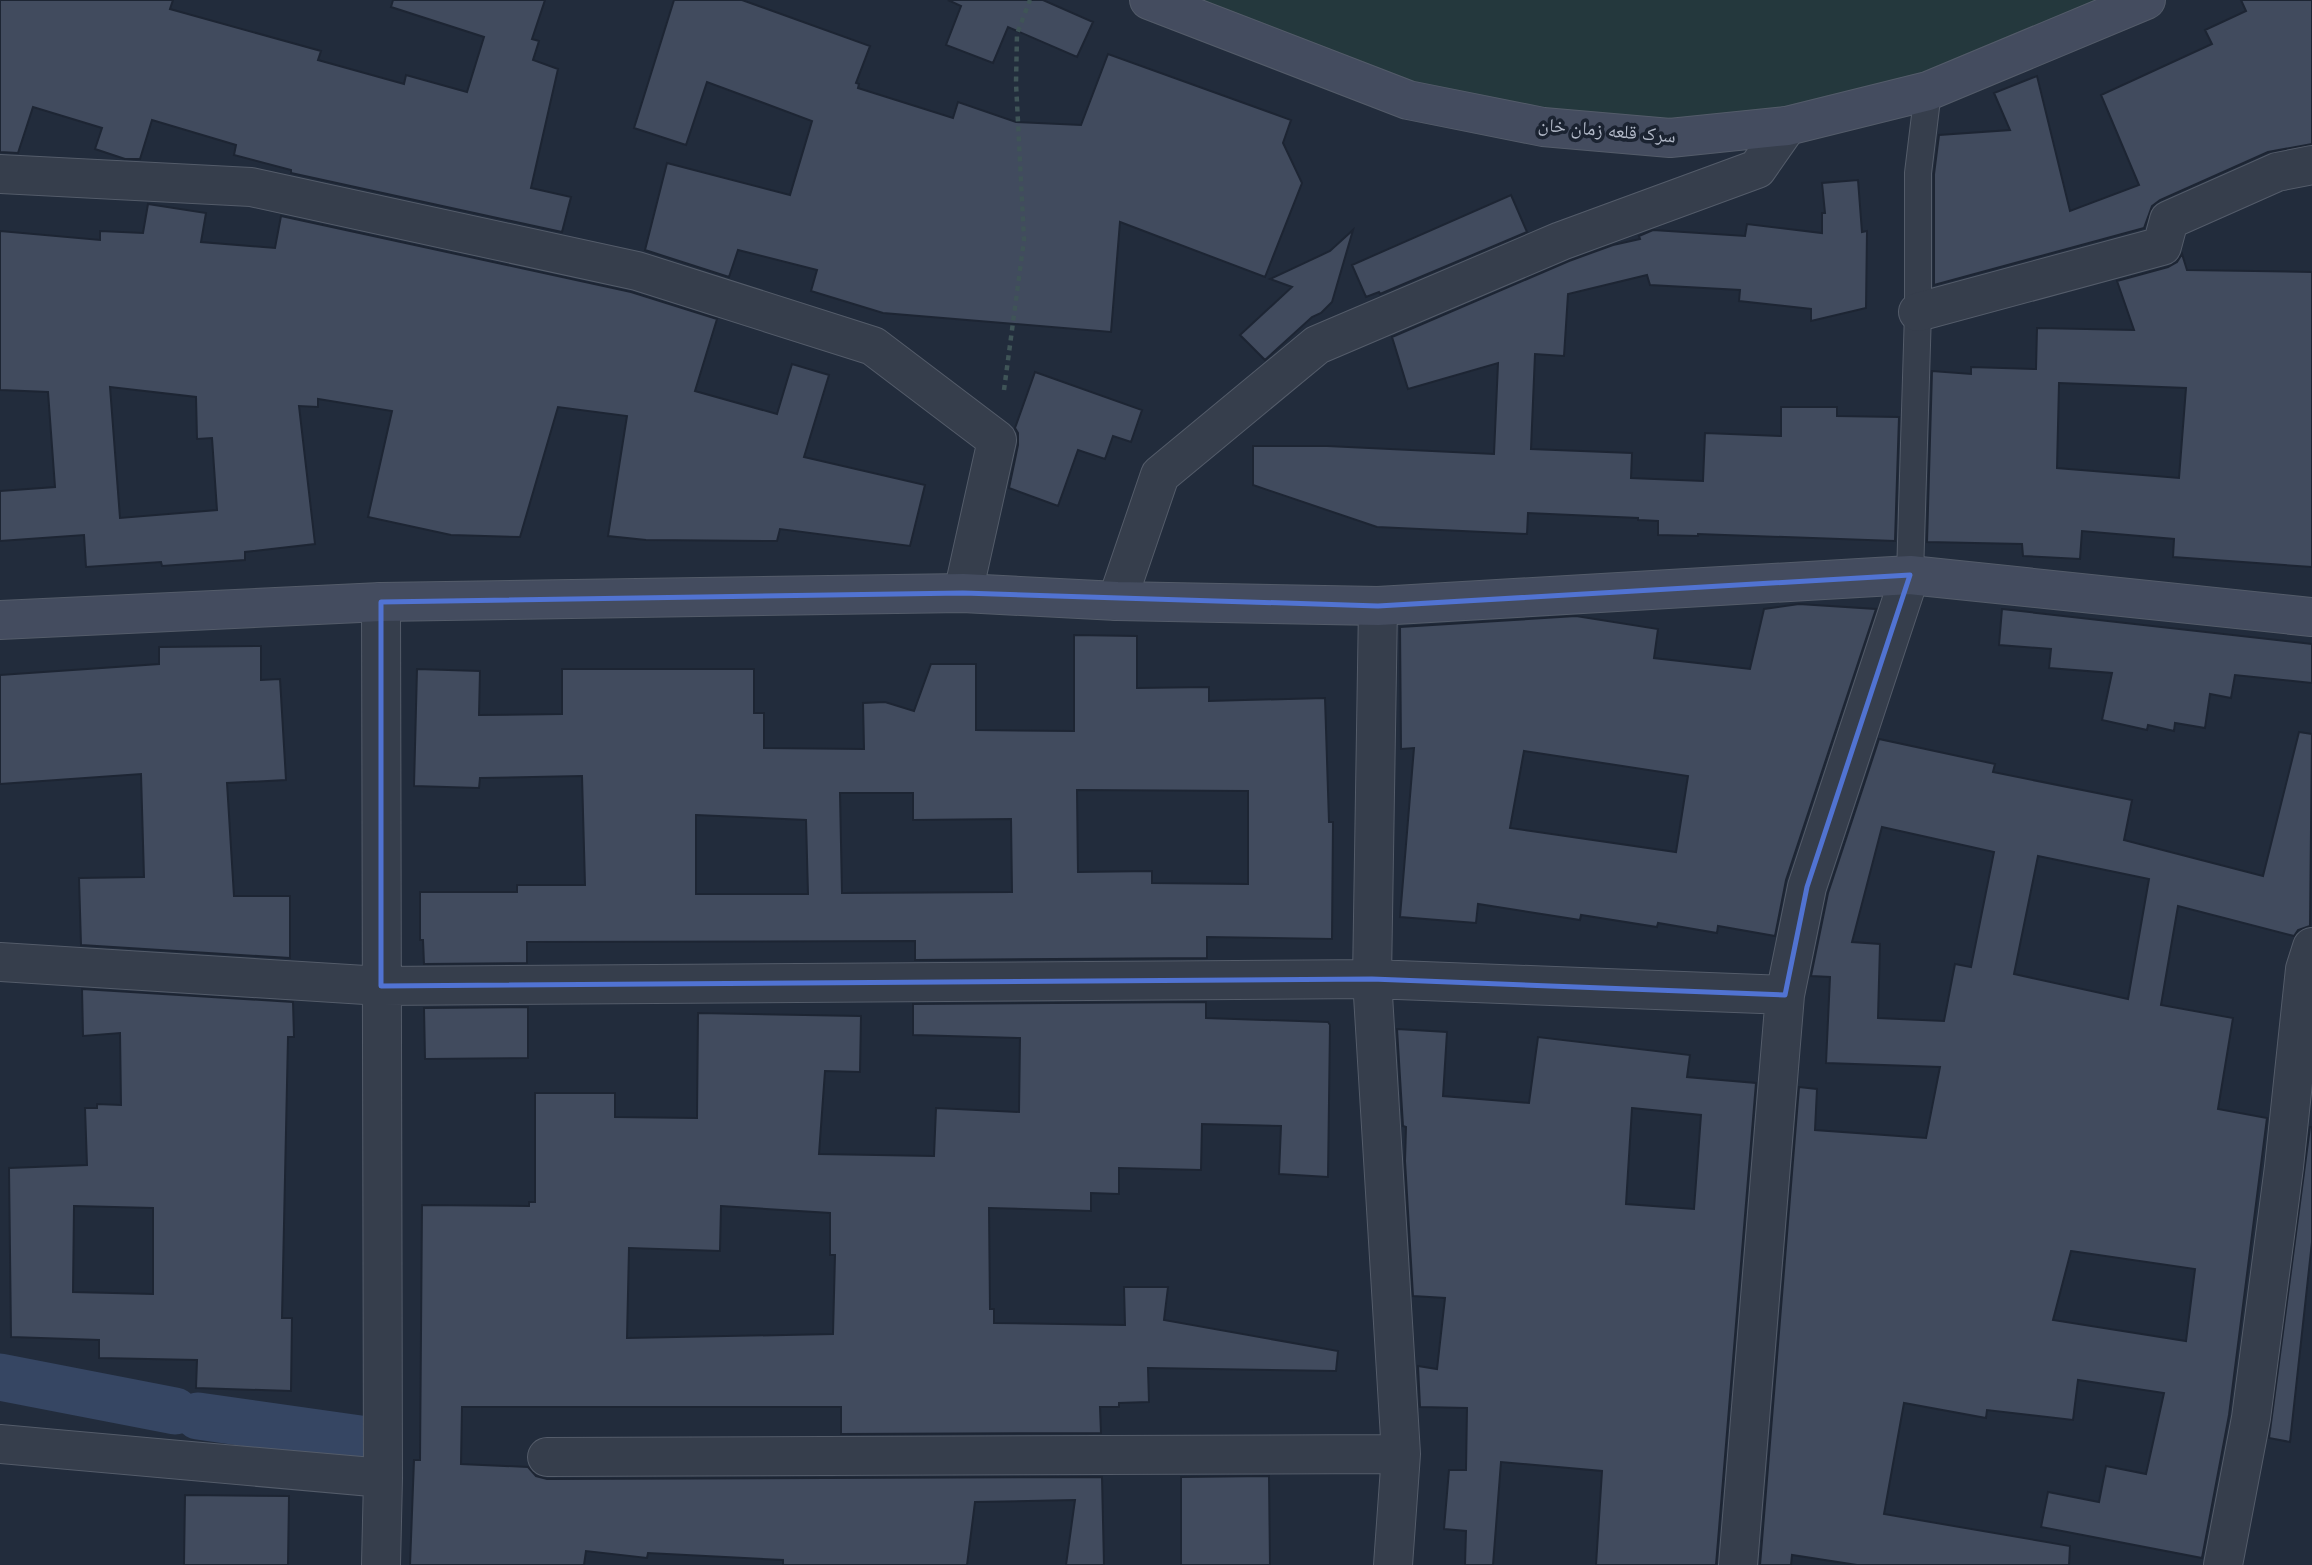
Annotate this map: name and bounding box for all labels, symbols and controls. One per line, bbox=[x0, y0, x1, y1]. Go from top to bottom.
street label: سرک قلعه زمان خان bbox=[1537, 111, 1677, 149]

